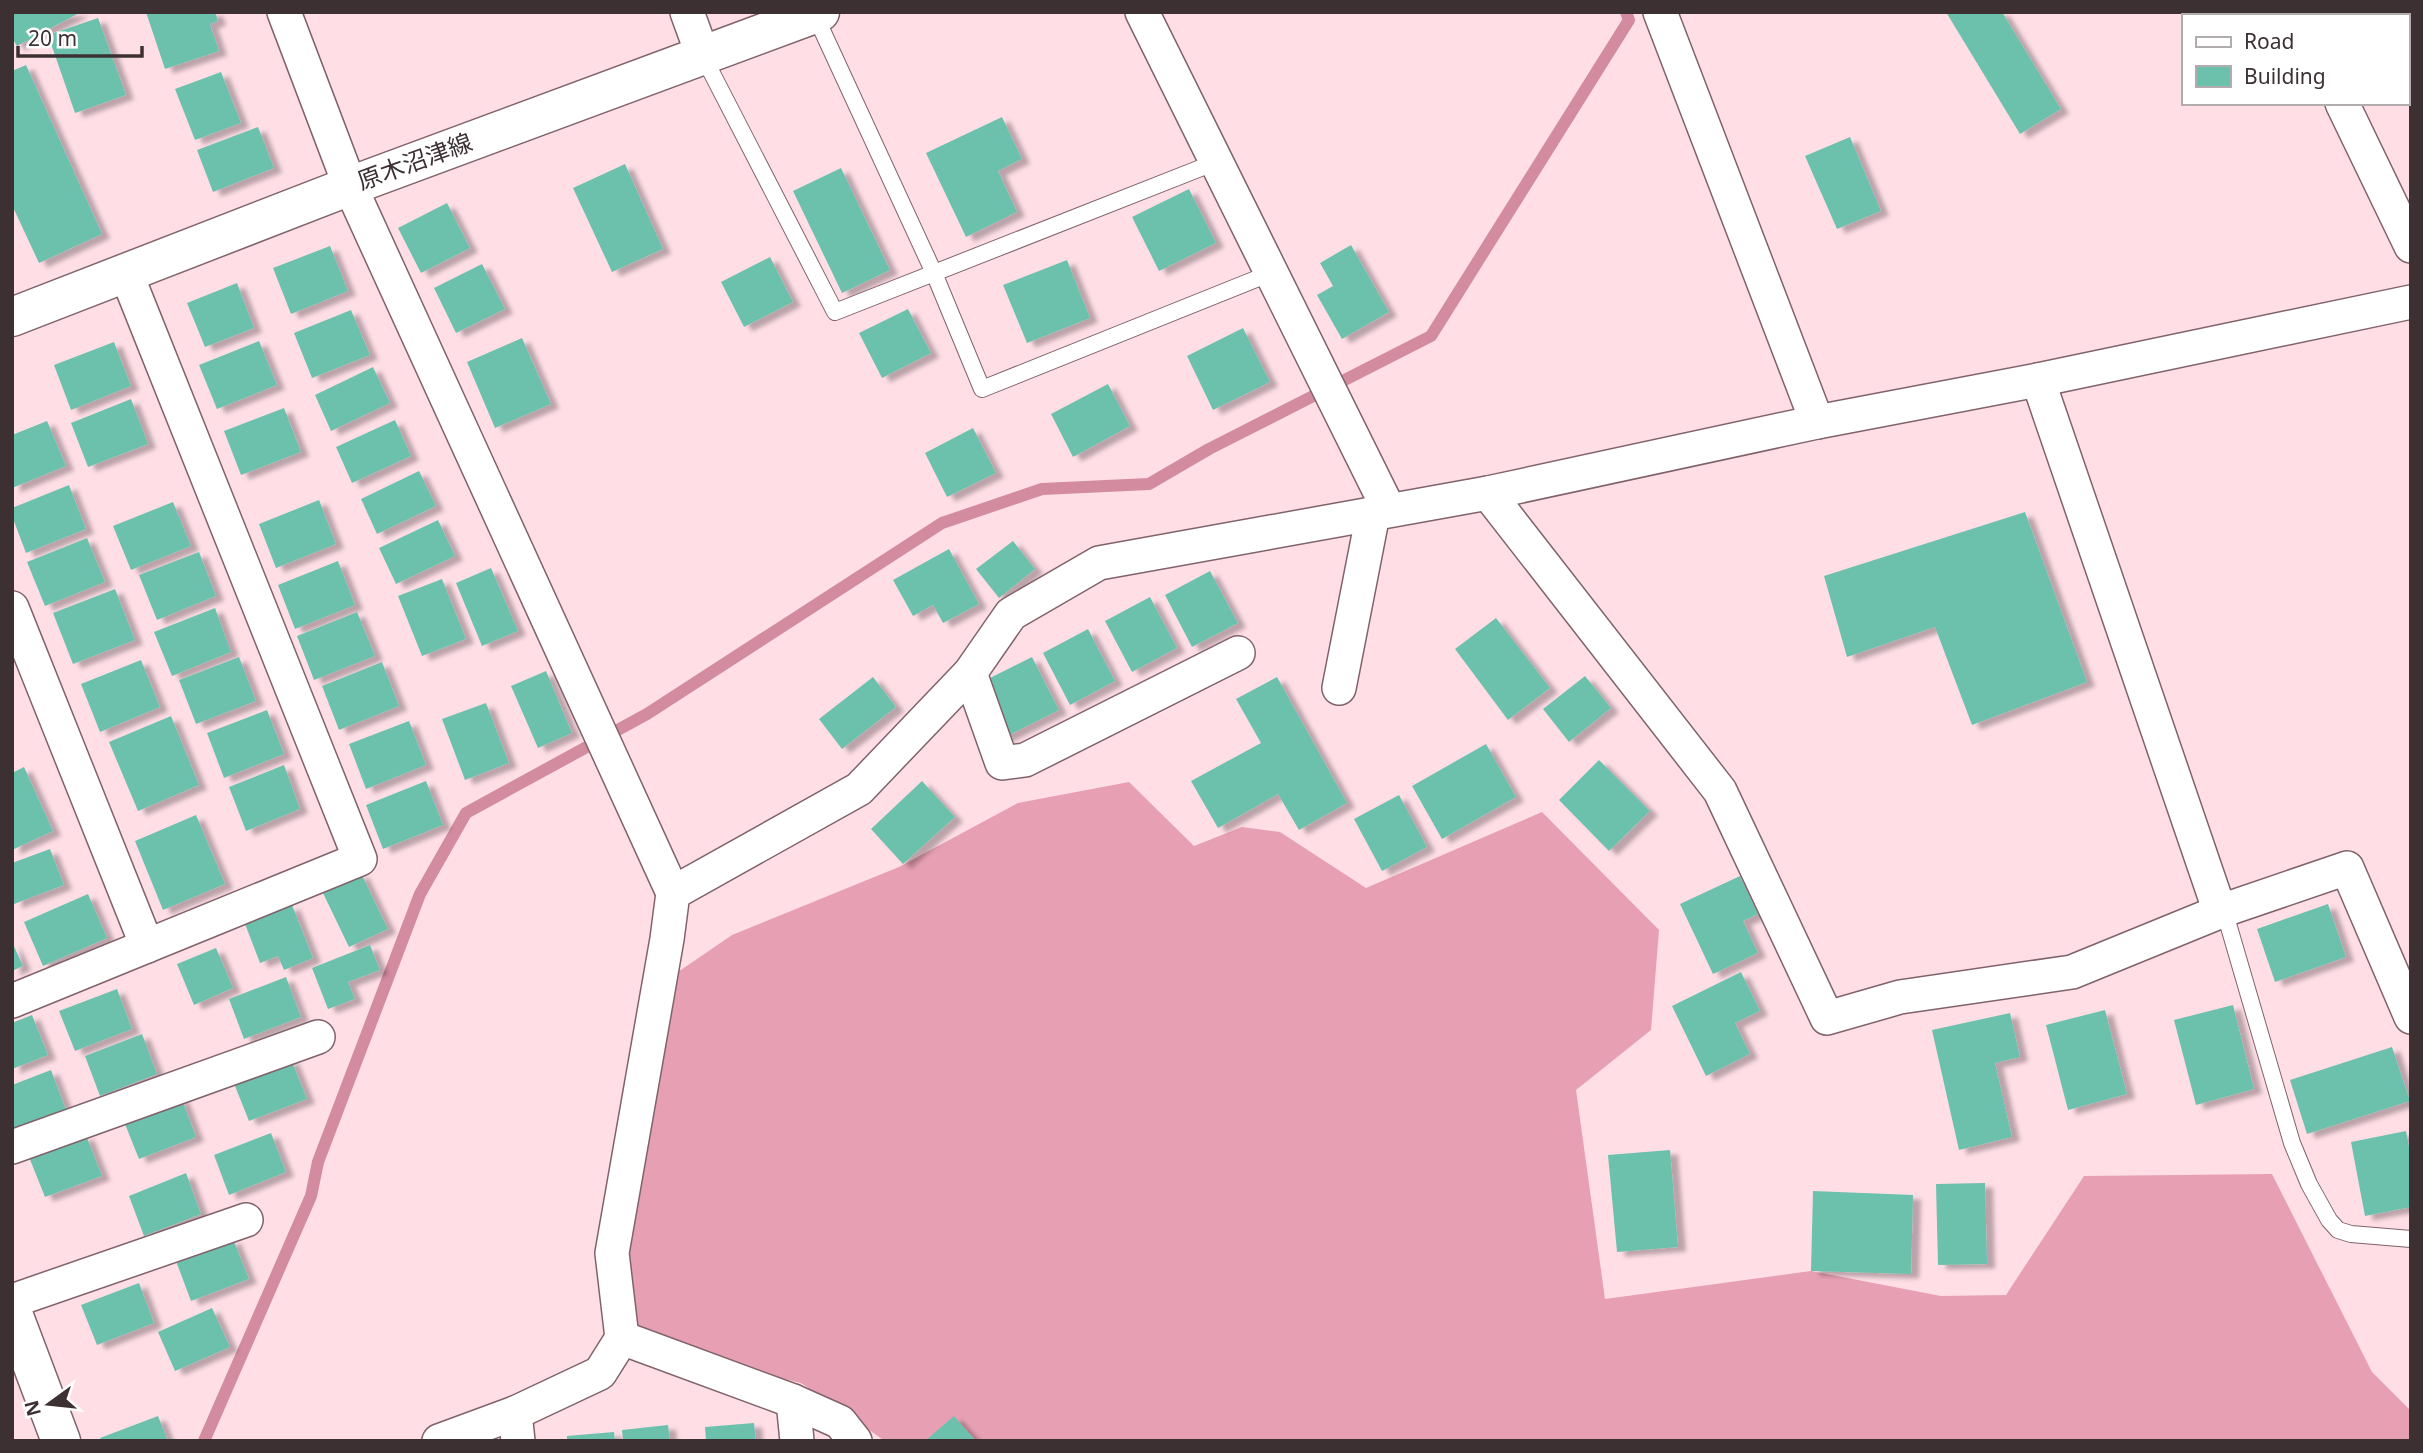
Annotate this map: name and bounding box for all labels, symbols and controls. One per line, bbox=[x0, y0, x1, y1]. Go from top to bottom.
scale bar bbox=[18, 14, 142, 58]
legend bbox=[2182, 14, 2409, 105]
text: 20 m bbox=[28, 24, 77, 52]
text: Road bbox=[2244, 27, 2294, 55]
text: Building bbox=[2244, 62, 2326, 90]
street label: 原木沼津線 bbox=[352, 125, 477, 197]
north arrow bbox=[14, 1369, 84, 1439]
text: N bbox=[18, 1398, 47, 1419]

